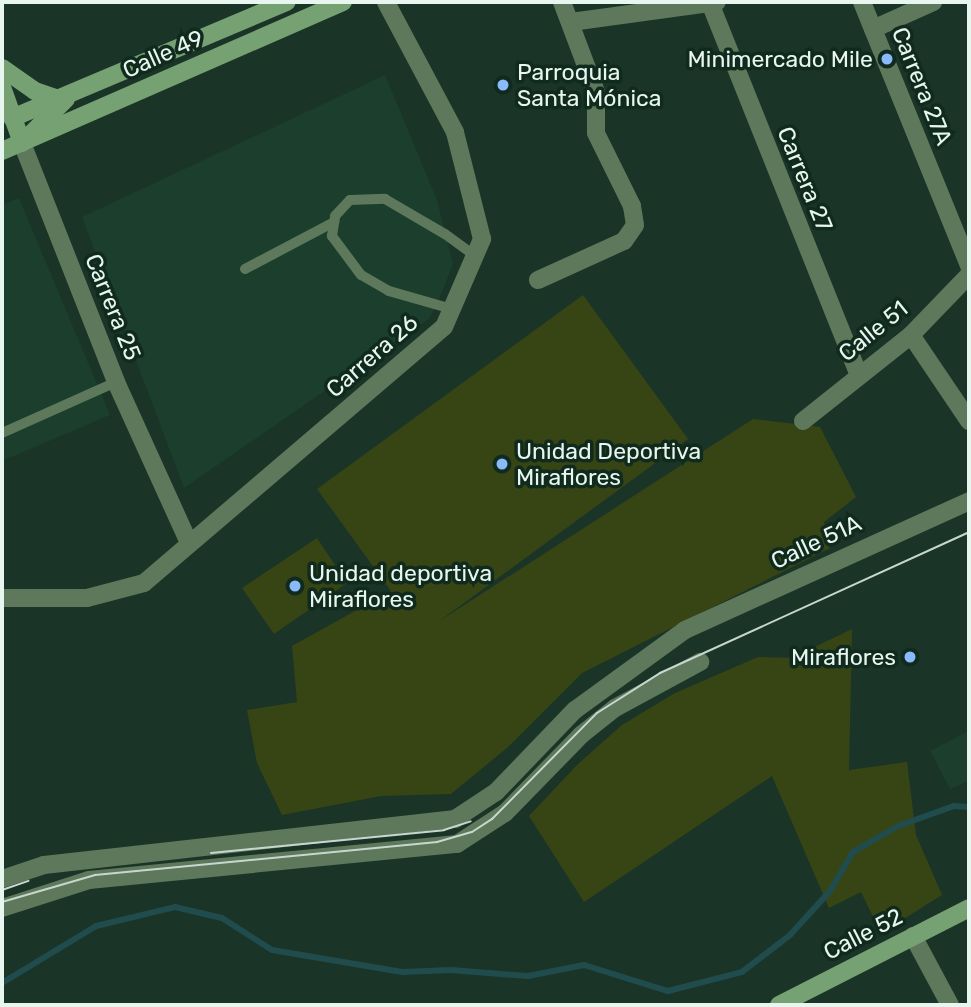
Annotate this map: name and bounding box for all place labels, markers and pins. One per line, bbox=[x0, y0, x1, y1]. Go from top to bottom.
place label: Minimercado Mile bbox=[688, 45, 873, 73]
marker: Minimercado Mile bbox=[879, 51, 895, 67]
place label: Parroquia Santa Mónica bbox=[517, 58, 661, 112]
marker: Parroquia Santa Mónica bbox=[495, 77, 511, 93]
place label: Unidad Deportiva Miraflores bbox=[516, 437, 701, 491]
marker: Unidad Deportiva Miraflores bbox=[494, 456, 510, 472]
place label: Unidad deportiva Miraflores bbox=[309, 559, 492, 613]
marker: Unidad deportiva Miraflores bbox=[287, 578, 303, 594]
place label: Miraflores bbox=[791, 643, 896, 671]
marker: Miraflores bbox=[902, 649, 918, 665]

